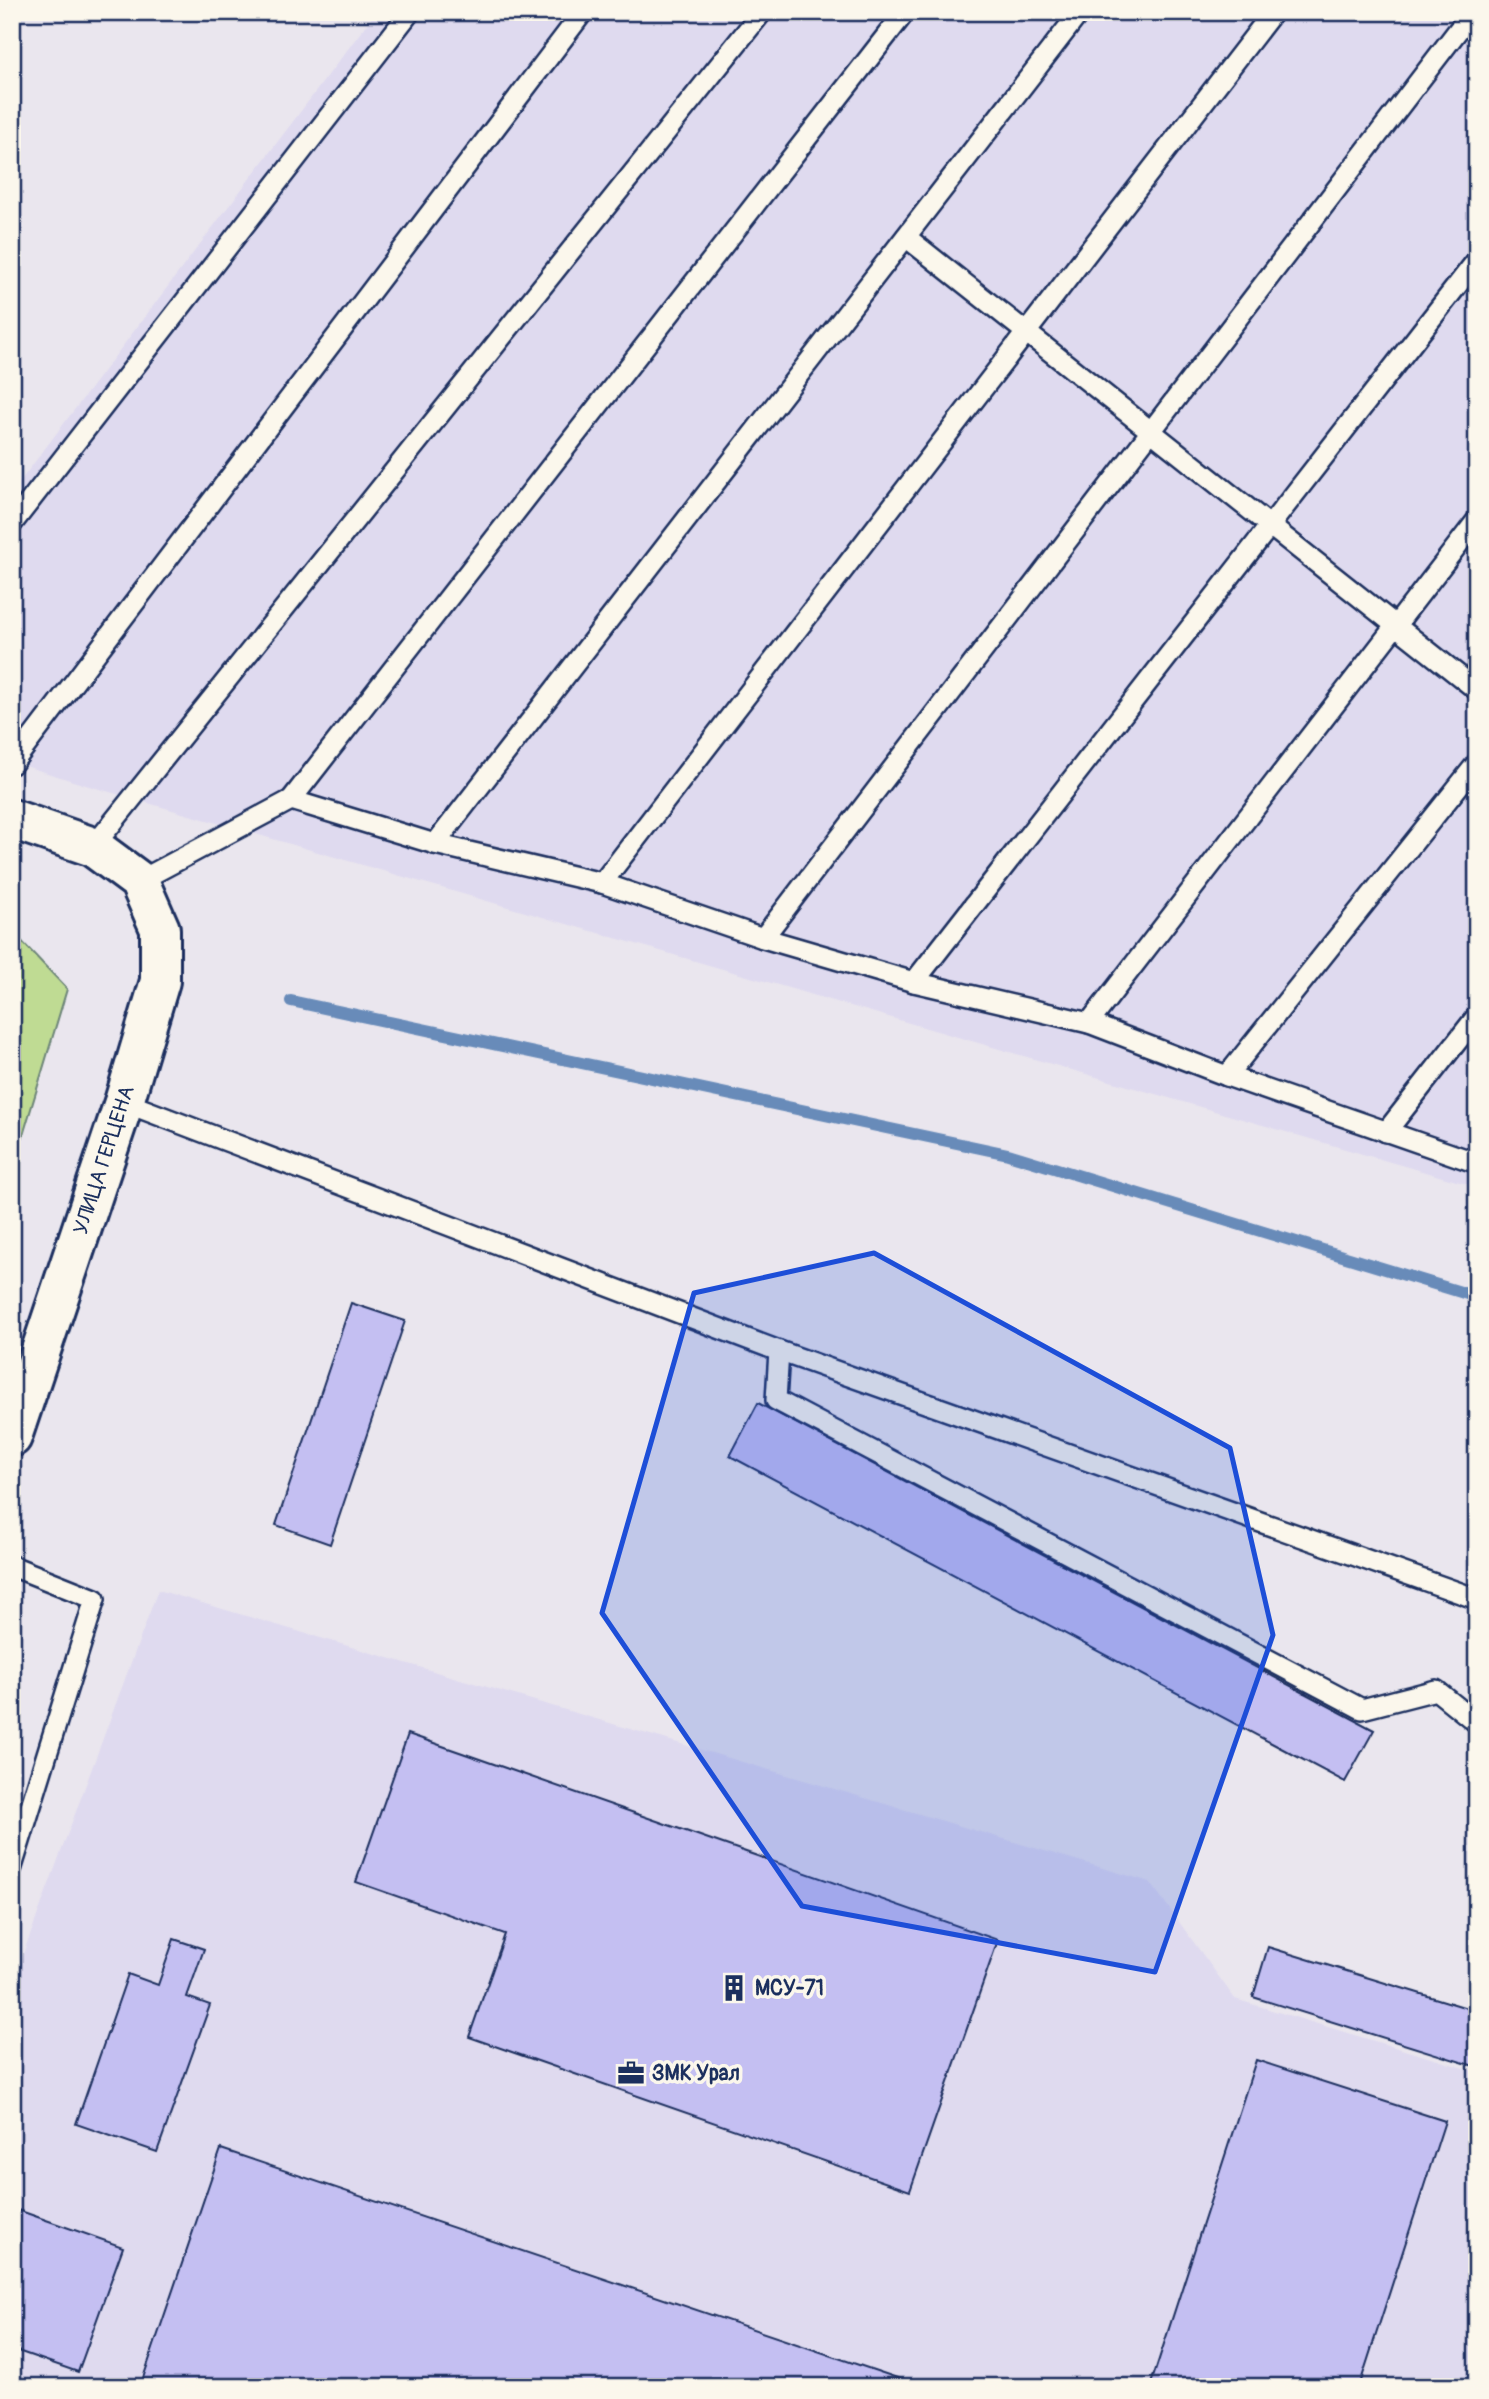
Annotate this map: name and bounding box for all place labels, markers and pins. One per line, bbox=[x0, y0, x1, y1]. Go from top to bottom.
building icon: МСУ-71 bbox=[719, 1973, 749, 2003]
place label: МСУ-71 bbox=[755, 1975, 824, 2002]
office icon: ЗМК Урал bbox=[616, 2058, 646, 2088]
place label: ЗМК Урал bbox=[652, 2060, 740, 2087]

